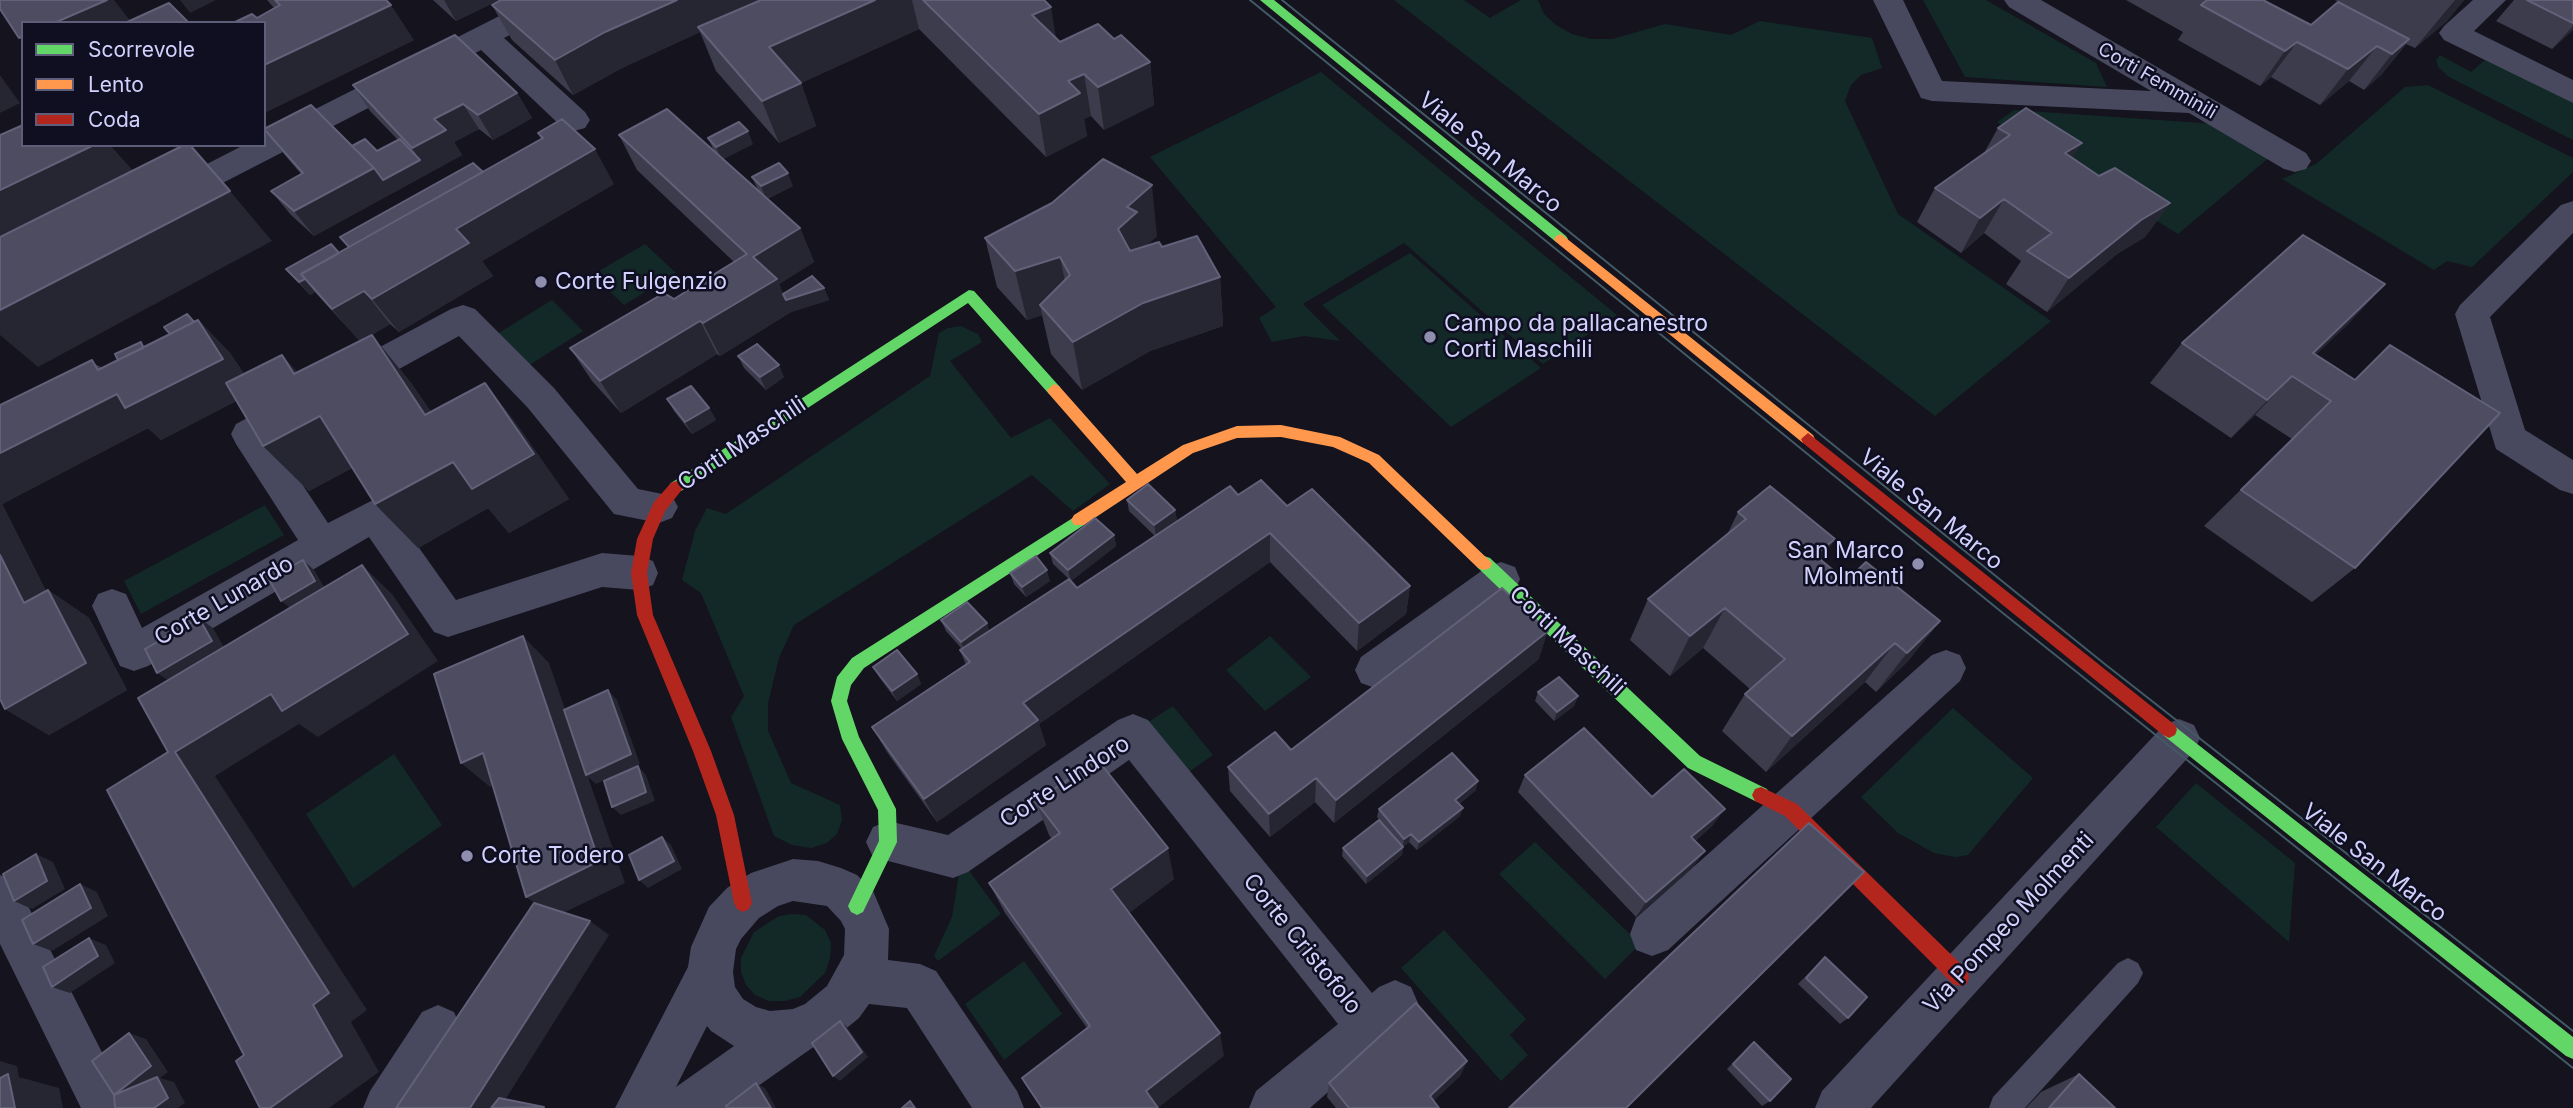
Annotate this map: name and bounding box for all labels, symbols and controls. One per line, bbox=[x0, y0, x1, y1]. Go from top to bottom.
legend bbox=[21, 21, 266, 147]
text: Scorrevole bbox=[88, 37, 195, 62]
street label: Corti Femminili bbox=[2094, 38, 2220, 124]
text: Lento bbox=[88, 72, 144, 97]
street label: Viale San Marco bbox=[1413, 87, 1567, 219]
text: Coda bbox=[88, 107, 141, 132]
place label: Corte Fulgenzio bbox=[555, 268, 727, 296]
marker: Corte Fulgenzio bbox=[533, 274, 549, 290]
place label: Campo da pallacanestro Corti Maschili bbox=[1444, 310, 1708, 364]
marker: Campo da pallacanestro Corti Maschili bbox=[1422, 329, 1438, 345]
street label: Corti Maschili bbox=[673, 391, 811, 497]
street label: Viale San Marco bbox=[1854, 444, 2008, 576]
place label: San Marco Molmenti bbox=[1787, 537, 1904, 591]
street label: Corte Lunardo bbox=[150, 550, 298, 652]
marker: San Marco Molmenti bbox=[1910, 556, 1926, 572]
street label: Corti Maschili bbox=[1503, 580, 1631, 702]
street label: Corte Lindoro bbox=[995, 730, 1135, 834]
street label: Viale San Marco bbox=[2296, 798, 2452, 928]
street label: Via Pompeo Molmenti bbox=[1918, 827, 2100, 1019]
place label: Corte Todero bbox=[481, 842, 624, 870]
marker: Corte Todero bbox=[459, 848, 475, 864]
street label: Corte Cristofolo bbox=[1237, 868, 1367, 1020]

